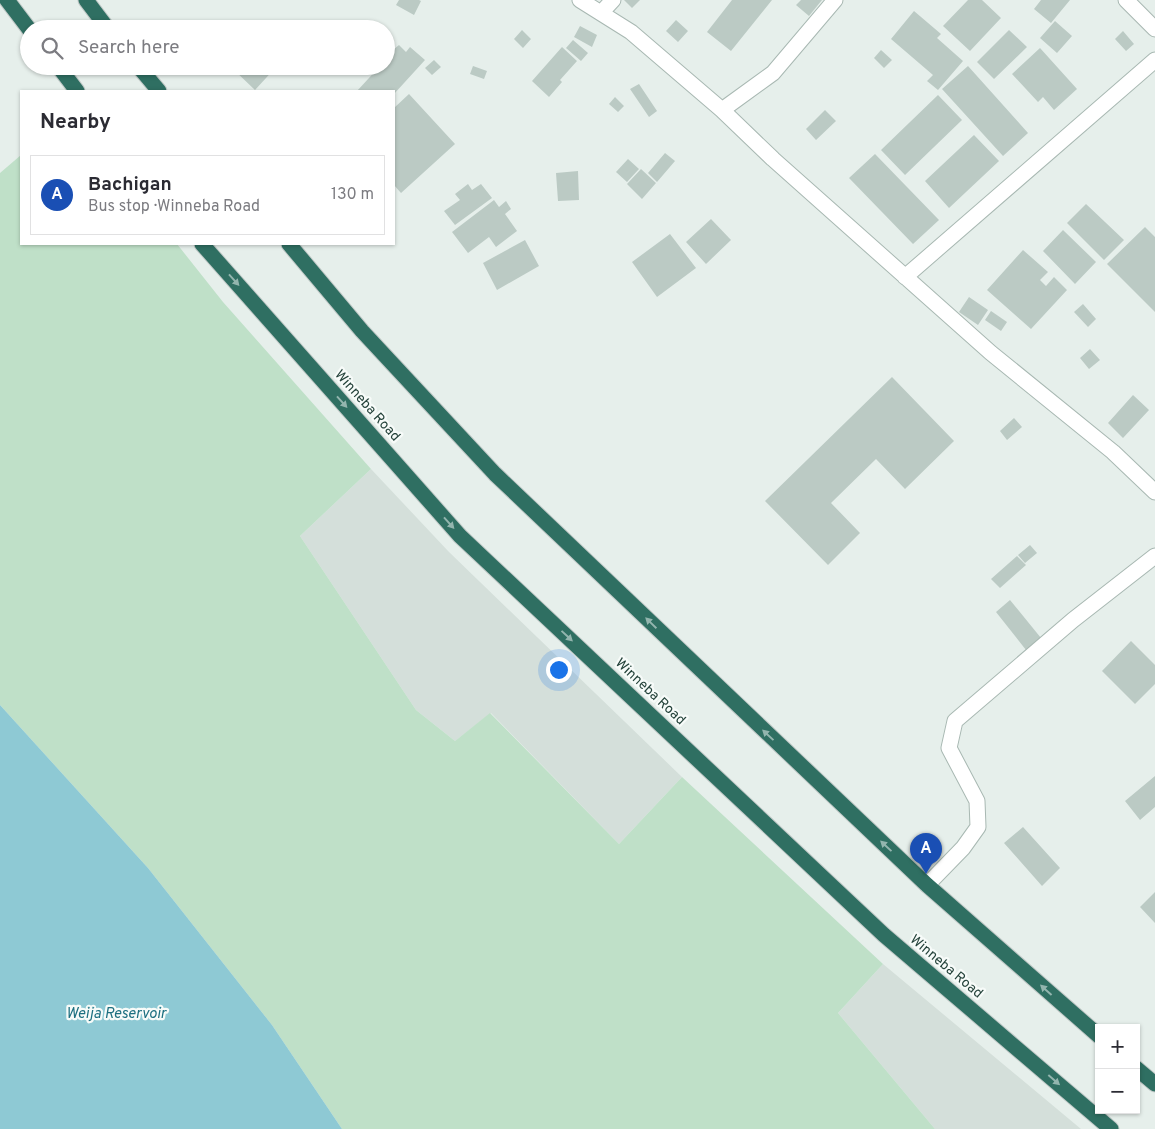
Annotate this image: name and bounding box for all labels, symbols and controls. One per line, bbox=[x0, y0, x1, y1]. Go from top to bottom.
search box bbox=[20, 20, 395, 75]
icon: search bbox=[38, 34, 66, 62]
text: Search here bbox=[78, 36, 180, 60]
text: Nearby bbox=[40, 109, 111, 136]
text: Bachigan bbox=[88, 173, 172, 197]
text: A bbox=[51, 185, 63, 205]
text: 130 m bbox=[331, 185, 374, 205]
text: Bus stop · Winneba Road bbox=[88, 197, 260, 217]
one-way arrow bbox=[228, 274, 240, 286]
street label: Winneba Road bbox=[331, 367, 403, 445]
one-way arrow bbox=[336, 395, 347, 408]
one-way arrow bbox=[444, 517, 455, 530]
one-way arrow bbox=[645, 617, 657, 629]
one-way arrow bbox=[560, 630, 572, 642]
street label: Winneba Road bbox=[611, 655, 689, 729]
your location bbox=[546, 657, 572, 683]
one-way arrow bbox=[763, 729, 775, 741]
pin: A bbox=[910, 833, 942, 874]
one-way arrow bbox=[881, 840, 893, 852]
street label: Winneba Road bbox=[906, 932, 986, 1002]
one-way arrow bbox=[1041, 984, 1053, 996]
water label: Weija Reservoir bbox=[66, 1005, 167, 1024]
map controls bbox=[1095, 1024, 1140, 1114]
button: + bbox=[1095, 1024, 1140, 1069]
button: − bbox=[1095, 1069, 1140, 1114]
one-way arrow bbox=[1048, 1074, 1060, 1085]

